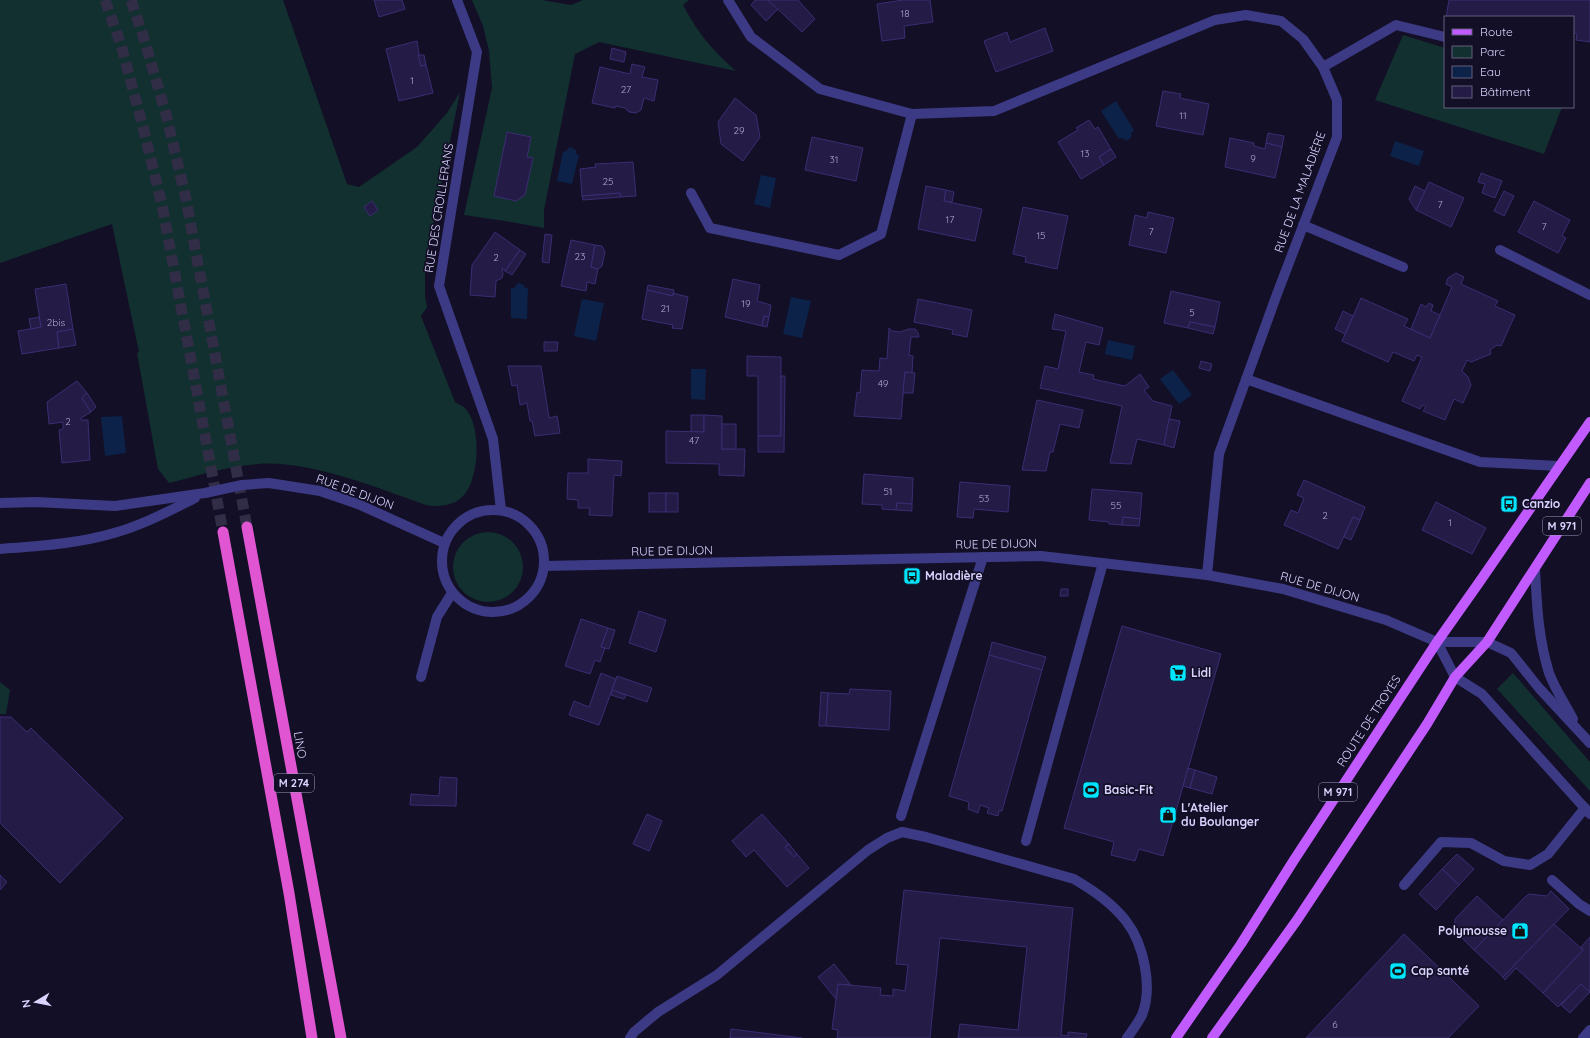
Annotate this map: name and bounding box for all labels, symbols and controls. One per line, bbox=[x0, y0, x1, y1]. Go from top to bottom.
house number: 18 bbox=[900, 7, 910, 20]
legend bbox=[1444, 16, 1574, 108]
text: Route bbox=[1480, 24, 1513, 39]
text: Parc bbox=[1480, 44, 1505, 59]
text: Eau bbox=[1480, 64, 1501, 79]
house number: 1 bbox=[410, 74, 414, 87]
house number: 27 bbox=[621, 83, 631, 96]
text: Bâtiment bbox=[1480, 84, 1530, 99]
house number: 11 bbox=[1179, 109, 1187, 122]
house number: 29 bbox=[733, 124, 745, 137]
street label: RUE DE LA MALADIÈRE bbox=[1271, 129, 1329, 254]
street label: RUE DES CROILLERANS bbox=[421, 142, 456, 274]
house number: 13 bbox=[1081, 147, 1089, 160]
house number: 9 bbox=[1250, 152, 1256, 165]
house number: 31 bbox=[830, 153, 838, 166]
house number: 25 bbox=[603, 175, 614, 188]
house number: 7 bbox=[1437, 198, 1443, 211]
house number: 17 bbox=[946, 213, 954, 226]
house number: 7 bbox=[1541, 220, 1547, 233]
house number: 7 bbox=[1148, 225, 1154, 238]
house number: 15 bbox=[1036, 229, 1046, 242]
house number: 23 bbox=[575, 250, 585, 263]
house number: 2 bbox=[493, 251, 499, 264]
house number: 19 bbox=[741, 297, 751, 310]
house number: 21 bbox=[660, 302, 670, 315]
house number: 5 bbox=[1189, 306, 1195, 319]
house number: 2bis bbox=[47, 316, 66, 329]
house number: 49 bbox=[878, 377, 889, 390]
house number: 2 bbox=[65, 415, 71, 428]
house number: 47 bbox=[689, 434, 699, 447]
street label: RUE DE DIJON bbox=[314, 470, 396, 513]
house number: 51 bbox=[883, 485, 893, 498]
house number: 53 bbox=[979, 492, 989, 505]
bus stop icon: Canzio bbox=[1499, 494, 1519, 514]
place label: Canzio bbox=[1522, 496, 1561, 511]
house number: 55 bbox=[1111, 499, 1121, 512]
house number: 2 bbox=[1322, 509, 1328, 522]
house number: 1 bbox=[1448, 516, 1452, 529]
road number: M 971 bbox=[1543, 517, 1581, 535]
street label: RUE DE DIJON bbox=[955, 535, 1037, 552]
street label: RUE DE DIJON bbox=[631, 542, 713, 559]
bus stop icon: Maladière bbox=[902, 566, 922, 586]
place label: Maladière bbox=[925, 568, 983, 583]
street label: RUE DE DIJON bbox=[1279, 568, 1362, 605]
supermarket icon: Lidl bbox=[1168, 663, 1188, 683]
place label: Lidl bbox=[1191, 665, 1211, 680]
street label: ROUTE DE TROYES bbox=[1333, 672, 1404, 769]
street label: LINO bbox=[291, 730, 310, 760]
road number: M 274 bbox=[274, 774, 314, 792]
sports icon: Basic-Fit bbox=[1081, 780, 1101, 800]
place label: Basic-Fit bbox=[1104, 782, 1154, 797]
road number: M 971 bbox=[1319, 783, 1357, 801]
place label: L'Atelier du Boulanger bbox=[1181, 800, 1259, 829]
shop icon: L'Atelier du Boulanger bbox=[1158, 805, 1178, 825]
shop icon: Polymousse bbox=[1510, 921, 1530, 941]
place label: Polymousse bbox=[1438, 923, 1507, 938]
sports icon: Cap santé bbox=[1388, 961, 1408, 981]
place label: Cap santé bbox=[1411, 963, 1469, 978]
north arrow bbox=[16, 982, 56, 1022]
text: N bbox=[19, 999, 34, 1009]
house number: 6 bbox=[1332, 1018, 1338, 1031]

